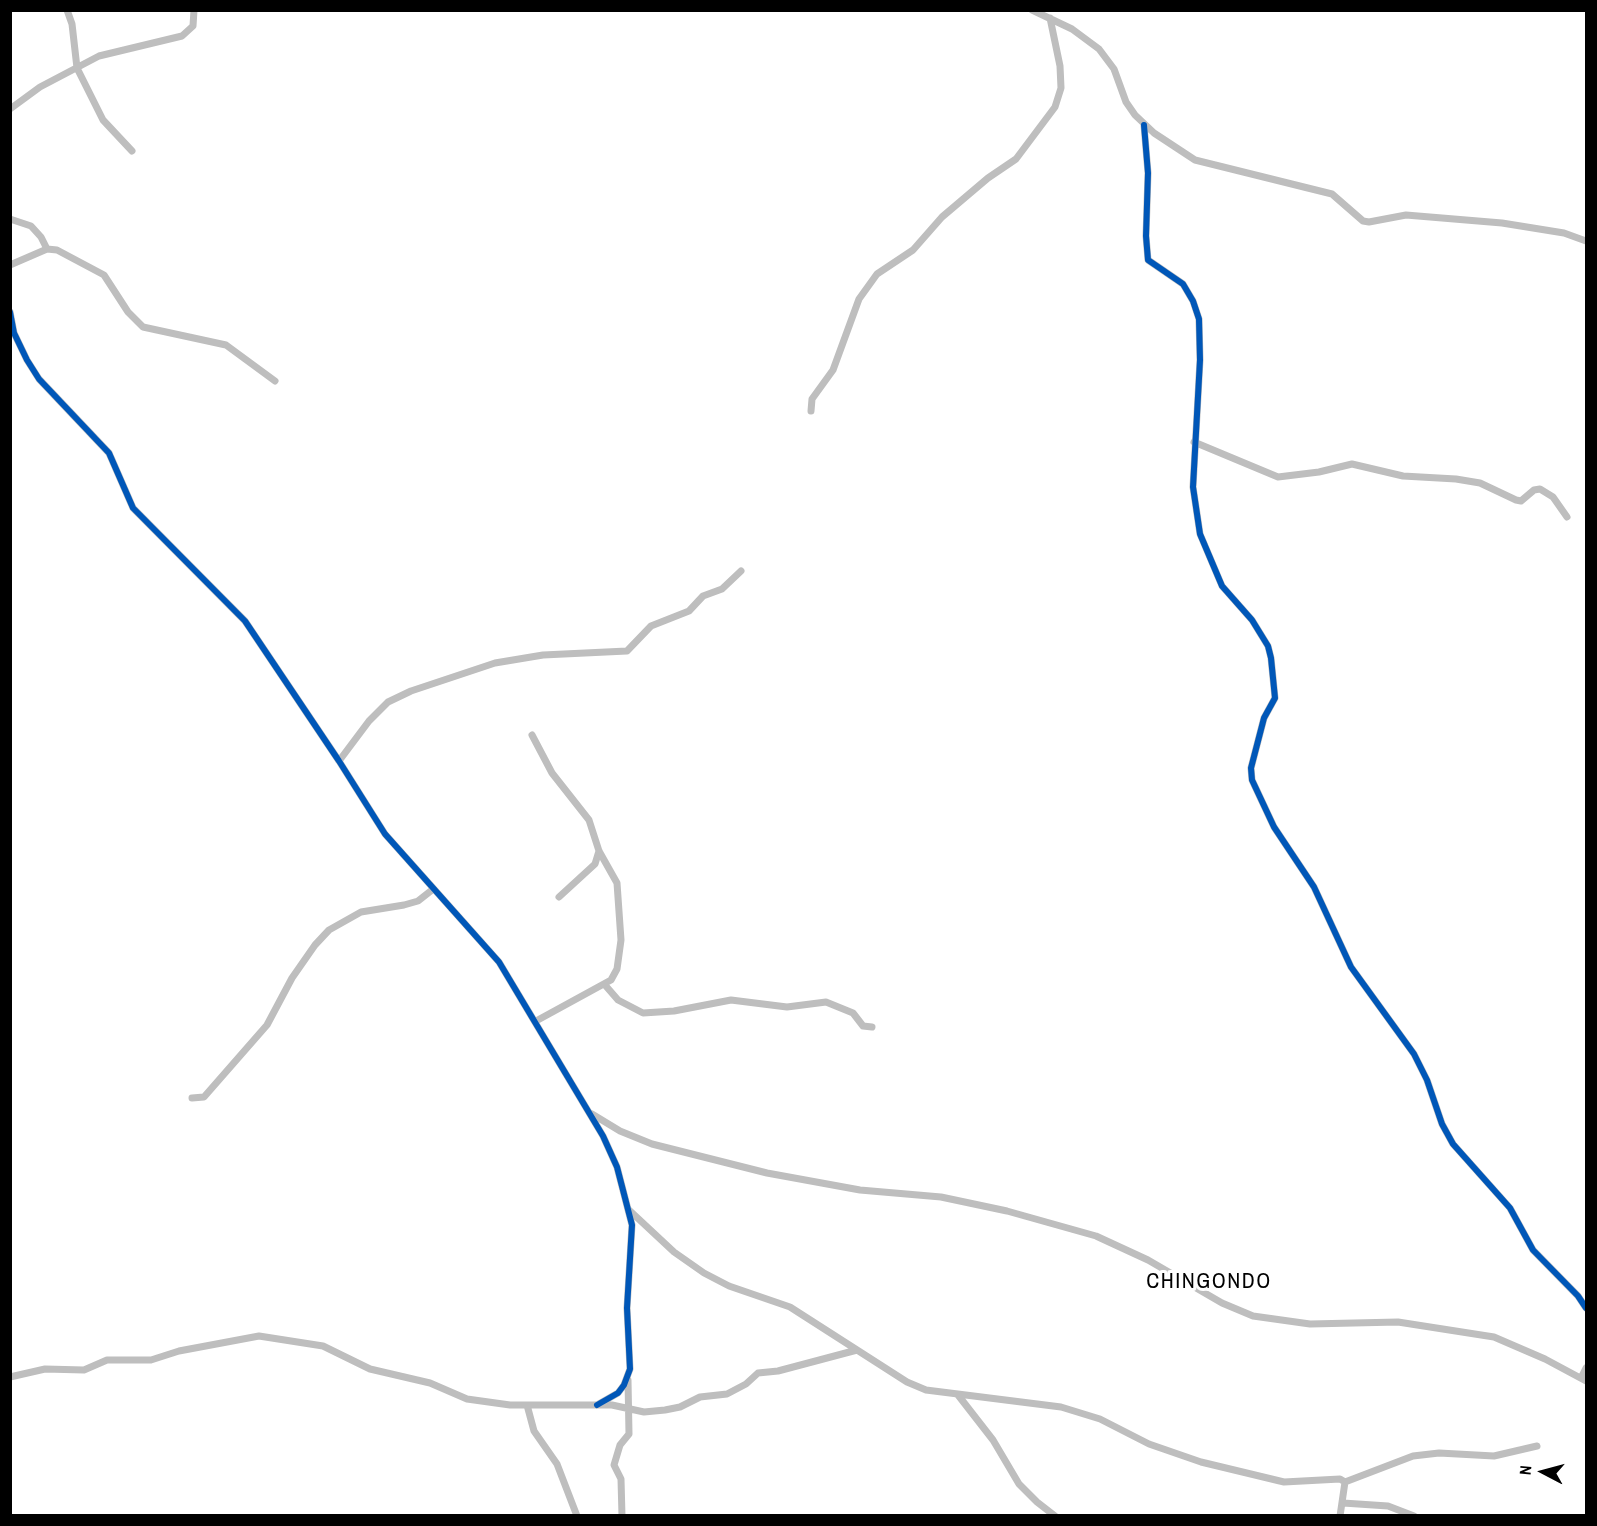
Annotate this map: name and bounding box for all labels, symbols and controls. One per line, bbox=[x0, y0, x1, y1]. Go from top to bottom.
district label: CHINGONDO bbox=[1146, 1269, 1272, 1295]
north arrow bbox=[1513, 1442, 1573, 1502]
text: N bbox=[1514, 1464, 1537, 1476]

